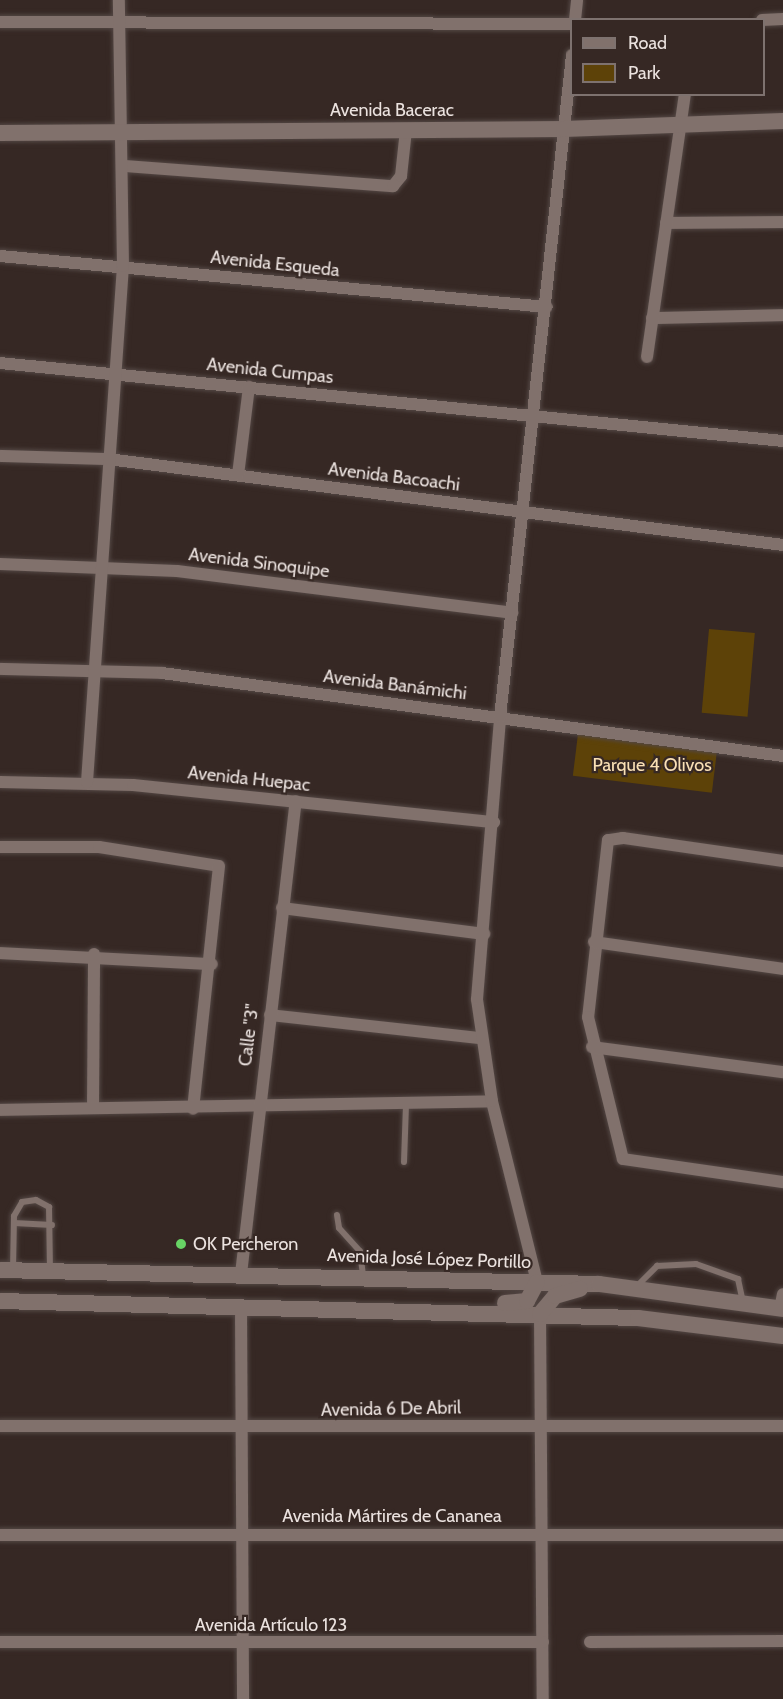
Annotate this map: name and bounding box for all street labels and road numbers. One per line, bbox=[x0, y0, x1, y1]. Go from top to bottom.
street label: Avenida Bacerac bbox=[330, 99, 454, 121]
street label: Avenida Esqueda bbox=[209, 246, 341, 282]
street label: Avenida Cumpas bbox=[206, 354, 334, 388]
street label: Avenida Bacoachi bbox=[327, 458, 461, 496]
street label: Avenida Sinoquipe bbox=[187, 544, 331, 582]
street label: Avenida Banámichi bbox=[322, 665, 468, 705]
street label: Avenida Huepac bbox=[187, 762, 311, 796]
street label: Calle "3" bbox=[234, 1003, 264, 1067]
street label: Avenida José López Portillo bbox=[327, 1245, 531, 1273]
street label: Avenida 6 De Abril bbox=[321, 1397, 461, 1421]
street label: Avenida Mártires de Cananea bbox=[282, 1505, 502, 1527]
street label: Avenida Artículo 123 bbox=[195, 1614, 347, 1636]

